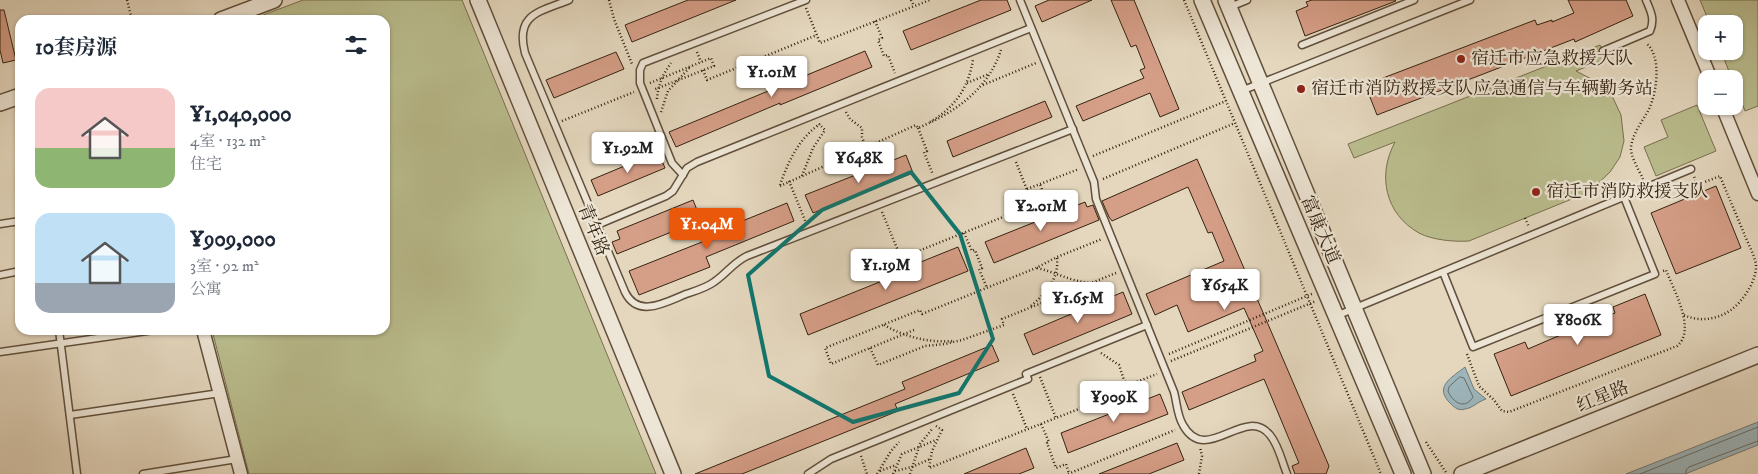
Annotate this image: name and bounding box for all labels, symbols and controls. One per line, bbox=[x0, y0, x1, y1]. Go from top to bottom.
map controls bbox=[1698, 15, 1743, 115]
button: + bbox=[1698, 15, 1743, 60]
icon: filters bbox=[342, 31, 370, 59]
text: 10套房源 bbox=[35, 35, 117, 61]
place label: 宿迁市应急救援大队 bbox=[1471, 48, 1633, 70]
marker: 宿迁市应急救援大队 bbox=[1455, 53, 1467, 65]
pin: ¥1.01M bbox=[731, 56, 813, 98]
text: ¥1.01M bbox=[747, 62, 797, 82]
button: − bbox=[1698, 70, 1743, 115]
place label: 宿迁市消防救援支队应急通信与车辆勤务站 bbox=[1311, 78, 1653, 100]
marker: 宿迁市消防救援支队应急通信与车辆勤务站 bbox=[1295, 83, 1307, 95]
text: ¥1,040,000 bbox=[190, 102, 292, 128]
icon: home bbox=[75, 108, 135, 168]
text: 4室 · 132 m² bbox=[190, 131, 266, 151]
pin: ¥1.92M bbox=[587, 132, 669, 174]
text: ¥1.92M bbox=[603, 138, 653, 158]
pin: ¥648K bbox=[824, 142, 894, 184]
text: ¥648K bbox=[835, 148, 883, 168]
text: 住宅 bbox=[190, 154, 222, 174]
place label: 宿迁市消防救援支队 bbox=[1546, 181, 1708, 203]
marker: 宿迁市消防救援支队 bbox=[1530, 186, 1542, 198]
pin: ¥2.01M bbox=[1000, 190, 1082, 232]
street label: 富康大道 bbox=[1296, 193, 1344, 267]
text: ¥2.01M bbox=[1015, 196, 1067, 216]
street label: 青年路 bbox=[573, 201, 613, 259]
pin: ¥1.04M bbox=[666, 208, 748, 250]
text: ¥1.04M bbox=[681, 214, 733, 234]
text: ¥909,000 bbox=[190, 227, 276, 253]
icon: home bbox=[75, 233, 135, 293]
pin: ¥1.19M bbox=[845, 248, 927, 291]
text: ¥1.19M bbox=[862, 255, 910, 275]
text: 3室 · 92 m² bbox=[190, 256, 259, 276]
pin: ¥654K bbox=[1190, 268, 1260, 311]
text: ¥654K bbox=[1202, 275, 1248, 295]
text: 公寓 bbox=[190, 279, 222, 299]
pin: ¥1.65M bbox=[1037, 282, 1119, 324]
text: ¥1.65M bbox=[1052, 288, 1104, 308]
pin: ¥806K bbox=[1543, 304, 1613, 346]
text: ¥806K bbox=[1555, 310, 1601, 330]
street label: 红星路 bbox=[1574, 377, 1632, 417]
pin: ¥909K bbox=[1079, 380, 1149, 423]
text: ¥909K bbox=[1091, 387, 1137, 407]

